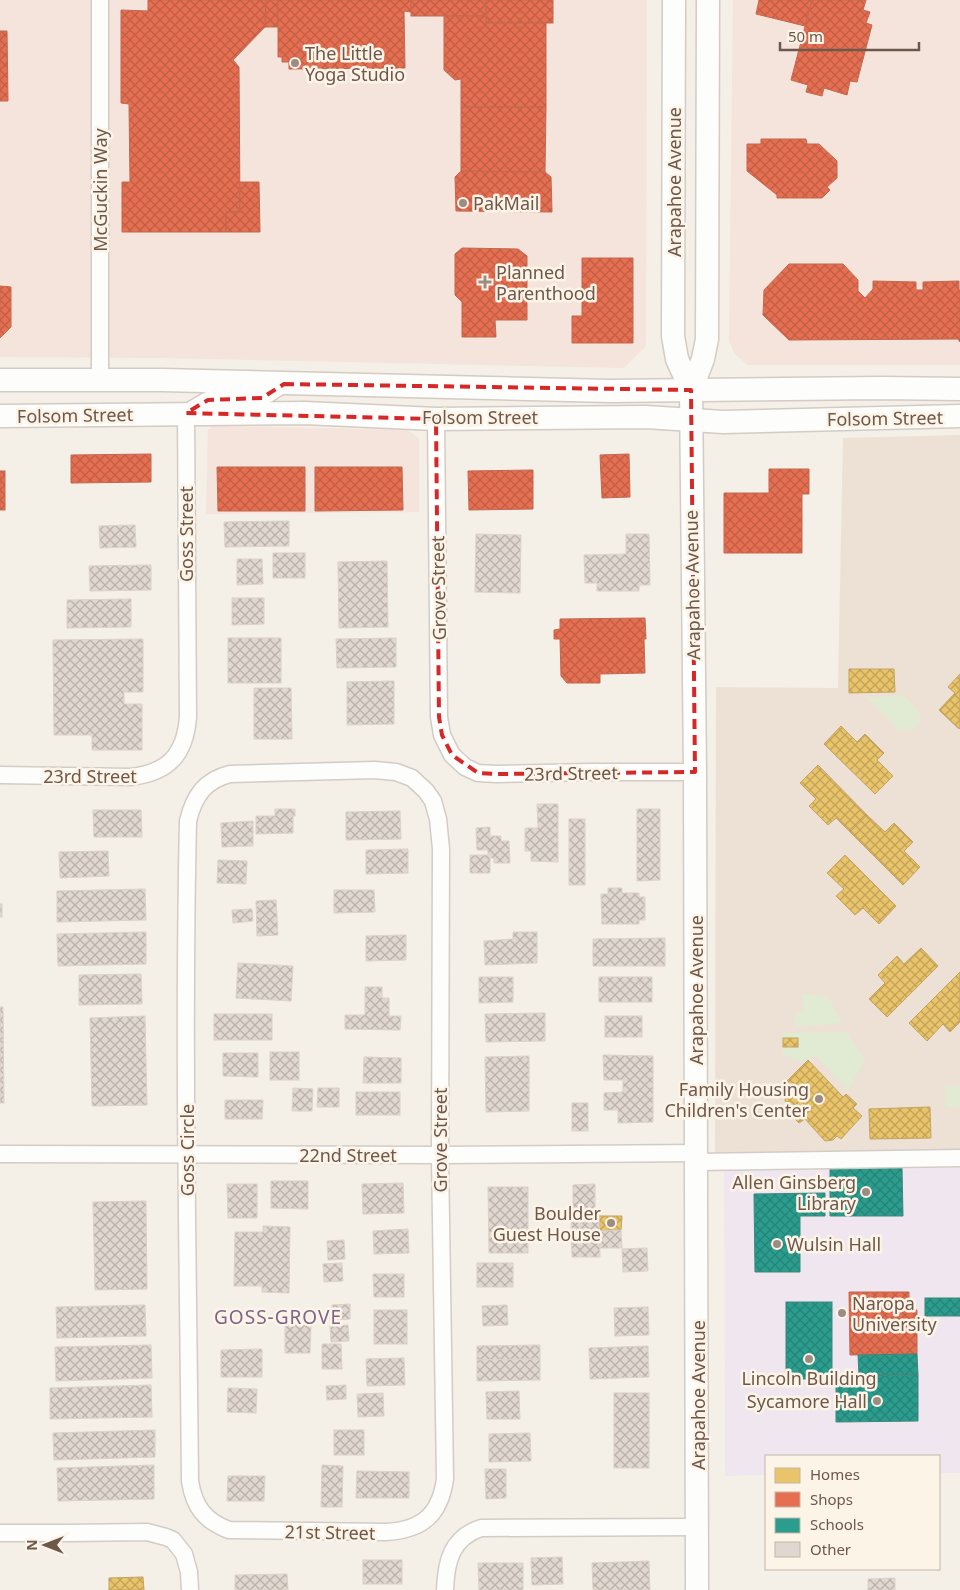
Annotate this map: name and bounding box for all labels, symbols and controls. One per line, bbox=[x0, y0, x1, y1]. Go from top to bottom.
scale bar bbox=[780, 20, 919, 52]
text: 50 m bbox=[788, 26, 823, 46]
place label: The Little Yoga Studio bbox=[305, 41, 405, 86]
marker: The Little Yoga Studio bbox=[289, 57, 301, 69]
street label: Arapahoe Avenue bbox=[662, 107, 686, 257]
street label: McGuckin Way bbox=[88, 127, 112, 252]
place label: PakMail bbox=[473, 191, 539, 215]
marker: PakMail bbox=[457, 197, 469, 209]
place label: Planned Parenthood bbox=[496, 260, 596, 305]
marker: Planned Parenthood bbox=[478, 275, 492, 289]
street label: Folsom Street bbox=[17, 402, 134, 428]
street label: Folsom Street bbox=[422, 405, 539, 429]
street label: Folsom Street bbox=[827, 405, 944, 431]
street label: Goss Street bbox=[174, 485, 198, 582]
street label: Arapahoe Avenue bbox=[679, 510, 705, 660]
street label: Grove Street bbox=[425, 535, 451, 641]
street label: 23rd Street bbox=[524, 760, 619, 786]
street label: 23rd Street bbox=[43, 764, 137, 788]
street label: Arapahoe Avenue bbox=[684, 915, 708, 1065]
place label: Family Housing Children's Center bbox=[664, 1077, 810, 1122]
street label: Grove Street bbox=[428, 1087, 452, 1192]
marker: Family Housing Children's Center bbox=[813, 1093, 825, 1105]
street label: Goss Circle bbox=[175, 1104, 199, 1196]
street label: 22nd Street bbox=[299, 1143, 397, 1167]
place label: Allen Ginsberg Library bbox=[732, 1170, 857, 1215]
marker: Allen Ginsberg Library bbox=[860, 1186, 872, 1198]
place label: Boulder Guest House bbox=[493, 1201, 602, 1246]
marker: Boulder Guest House bbox=[605, 1217, 617, 1229]
place label: Wulsin Hall bbox=[787, 1232, 881, 1256]
marker: Wulsin Hall bbox=[771, 1238, 783, 1250]
place label: Naropa University bbox=[852, 1291, 937, 1336]
district label: GOSS-GROVE bbox=[214, 1304, 342, 1330]
marker: Naropa University bbox=[836, 1307, 848, 1319]
street label: Arapahoe Avenue bbox=[686, 1320, 710, 1470]
marker: Lincoln Building bbox=[803, 1353, 815, 1365]
place label: Lincoln Building bbox=[741, 1366, 877, 1390]
place label: Sycamore Hall bbox=[747, 1389, 867, 1413]
marker: Sycamore Hall bbox=[871, 1395, 883, 1407]
legend bbox=[765, 1455, 940, 1570]
text: Homes bbox=[810, 1464, 860, 1484]
text: Shops bbox=[810, 1489, 853, 1509]
text: Schools bbox=[810, 1514, 864, 1534]
street label: 21st Street bbox=[284, 1519, 376, 1545]
north arrow bbox=[20, 1520, 70, 1570]
text: N bbox=[22, 1539, 41, 1551]
text: Other bbox=[810, 1539, 851, 1559]

